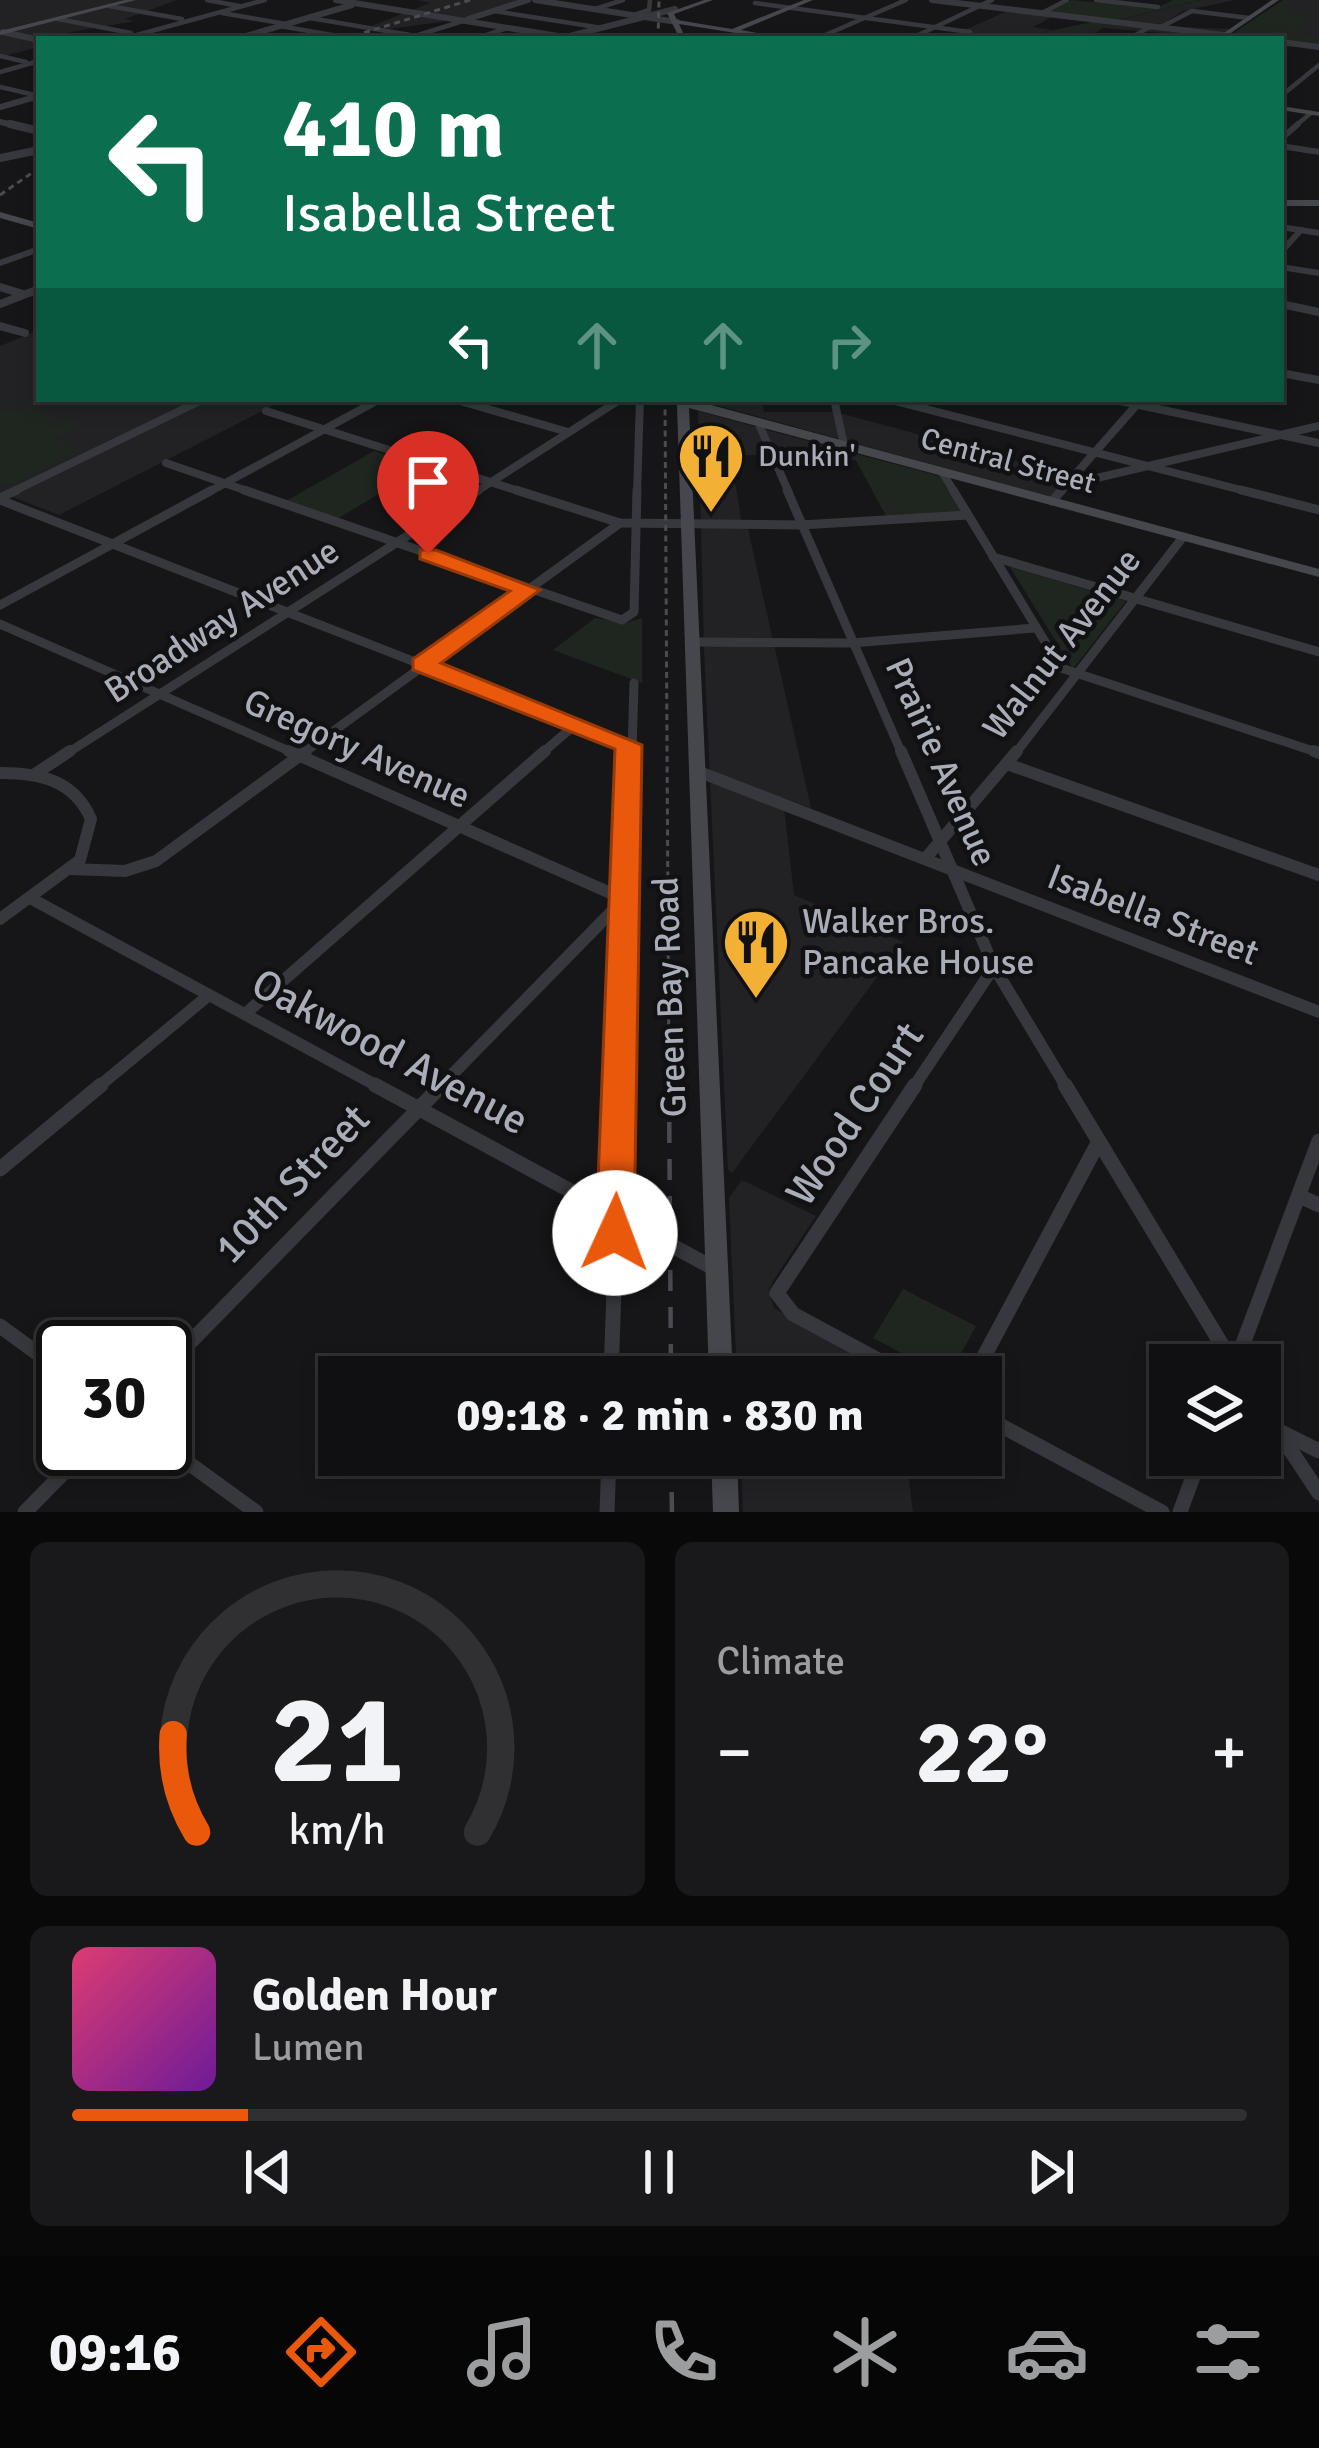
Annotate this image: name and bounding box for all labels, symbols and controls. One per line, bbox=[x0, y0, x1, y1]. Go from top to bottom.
text: 410 m bbox=[282, 77, 504, 181]
icon: left bbox=[84, 84, 240, 240]
text: Isabella Street bbox=[282, 180, 616, 247]
icon: left bbox=[438, 312, 504, 378]
icon: ahead bbox=[564, 312, 630, 378]
icon: ahead bbox=[690, 312, 756, 378]
icon: right bbox=[816, 312, 882, 378]
street label: Central Street bbox=[917, 420, 1099, 502]
restaurant icon: Dunkin' bbox=[676, 421, 746, 515]
pin bbox=[377, 431, 479, 554]
place label: Dunkin' bbox=[758, 438, 856, 475]
icon: arrive bbox=[395, 449, 461, 515]
street label: Broadway Avenue bbox=[96, 528, 348, 714]
street label: Walnut Avenue bbox=[973, 539, 1151, 749]
street label: Prairie Avenue bbox=[875, 651, 1007, 873]
street label: Gregory Avenue bbox=[237, 679, 477, 819]
street label: Isabella Street bbox=[1041, 854, 1265, 976]
street label: Green Bay Road bbox=[643, 876, 697, 1118]
place label: Walker Bros. Pancake House bbox=[802, 899, 1035, 985]
restaurant icon: Walker Bros. Pancake House bbox=[721, 907, 791, 1001]
street label: Oakwood Avenue bbox=[243, 958, 537, 1146]
street label: Wood Court bbox=[775, 1013, 935, 1215]
street label: 10th Street bbox=[204, 1094, 380, 1274]
position arrow bbox=[552, 1170, 678, 1296]
speed limit sign: 30 bbox=[36, 1320, 192, 1476]
map controls bbox=[1149, 1344, 1281, 1476]
button: layers bbox=[1149, 1344, 1281, 1476]
text: 09:18 · 2 min · 830 m bbox=[456, 1388, 864, 1443]
text: Climate bbox=[717, 1637, 845, 1685]
text: 21 bbox=[270, 1664, 405, 1817]
text: 22° bbox=[915, 1697, 1048, 1808]
text: − bbox=[717, 1712, 752, 1793]
text: + bbox=[1211, 1712, 1247, 1793]
text: km/h bbox=[289, 1804, 386, 1857]
text: Golden Hour bbox=[252, 1968, 497, 2023]
text: Lumen bbox=[252, 2023, 365, 2071]
icon: previous bbox=[235, 2139, 301, 2205]
icon: pause bbox=[626, 2139, 692, 2205]
icon: next bbox=[1018, 2139, 1084, 2205]
icon: directions bbox=[279, 2310, 363, 2394]
icon: music bbox=[460, 2310, 544, 2394]
icon: phone bbox=[642, 2310, 726, 2394]
icon: climate bbox=[823, 2310, 907, 2394]
icon: car bbox=[1005, 2310, 1089, 2394]
icon: filters bbox=[1186, 2310, 1270, 2394]
text: 09:16 bbox=[49, 2319, 181, 2386]

